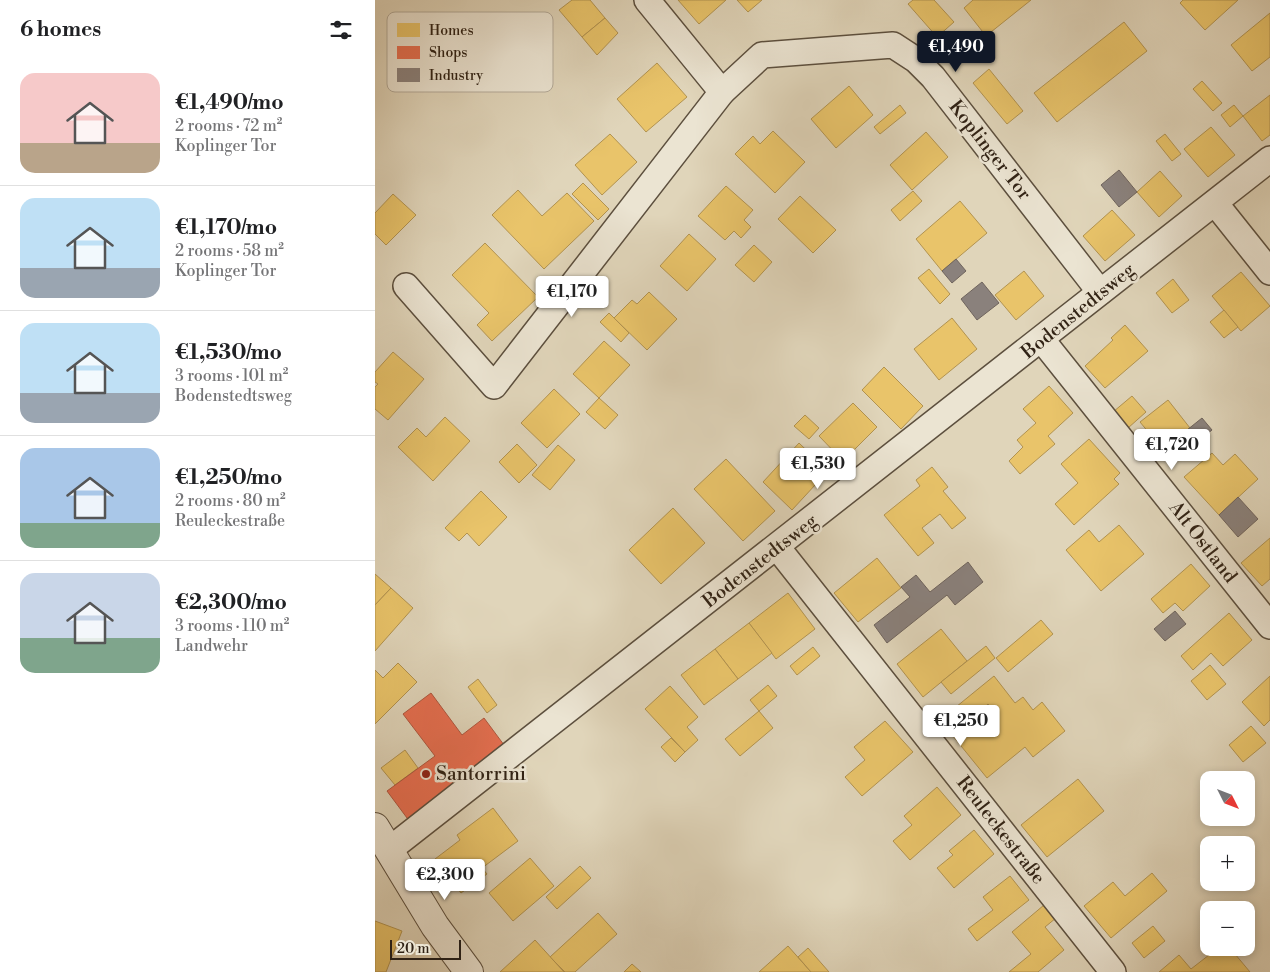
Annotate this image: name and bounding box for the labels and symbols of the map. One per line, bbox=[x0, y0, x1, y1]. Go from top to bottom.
legend bbox=[387, 12, 553, 92]
text: Homes bbox=[429, 22, 474, 40]
pin: €1,490 bbox=[915, 30, 997, 73]
text: Shops bbox=[429, 44, 467, 62]
text: Industry bbox=[429, 67, 483, 85]
street label: Koplinger Tor bbox=[943, 95, 1037, 205]
street label: Bodenstedtsweg bbox=[1016, 258, 1140, 365]
pin: €1,170 bbox=[531, 276, 613, 318]
pin: €1,720 bbox=[1131, 428, 1213, 471]
pin: €1,530 bbox=[777, 448, 859, 490]
street label: Alt Ostland bbox=[1163, 496, 1242, 588]
street label: Bodenstedtsweg bbox=[697, 509, 822, 614]
pin: €1,250 bbox=[920, 704, 1002, 747]
place label: Santorrini bbox=[436, 762, 526, 786]
marker: Santorrini bbox=[420, 768, 432, 780]
street label: Reuleckestraße bbox=[951, 771, 1051, 889]
north arrow bbox=[1200, 771, 1255, 826]
pin: €2,300 bbox=[404, 858, 486, 901]
scale bar bbox=[390, 937, 461, 960]

